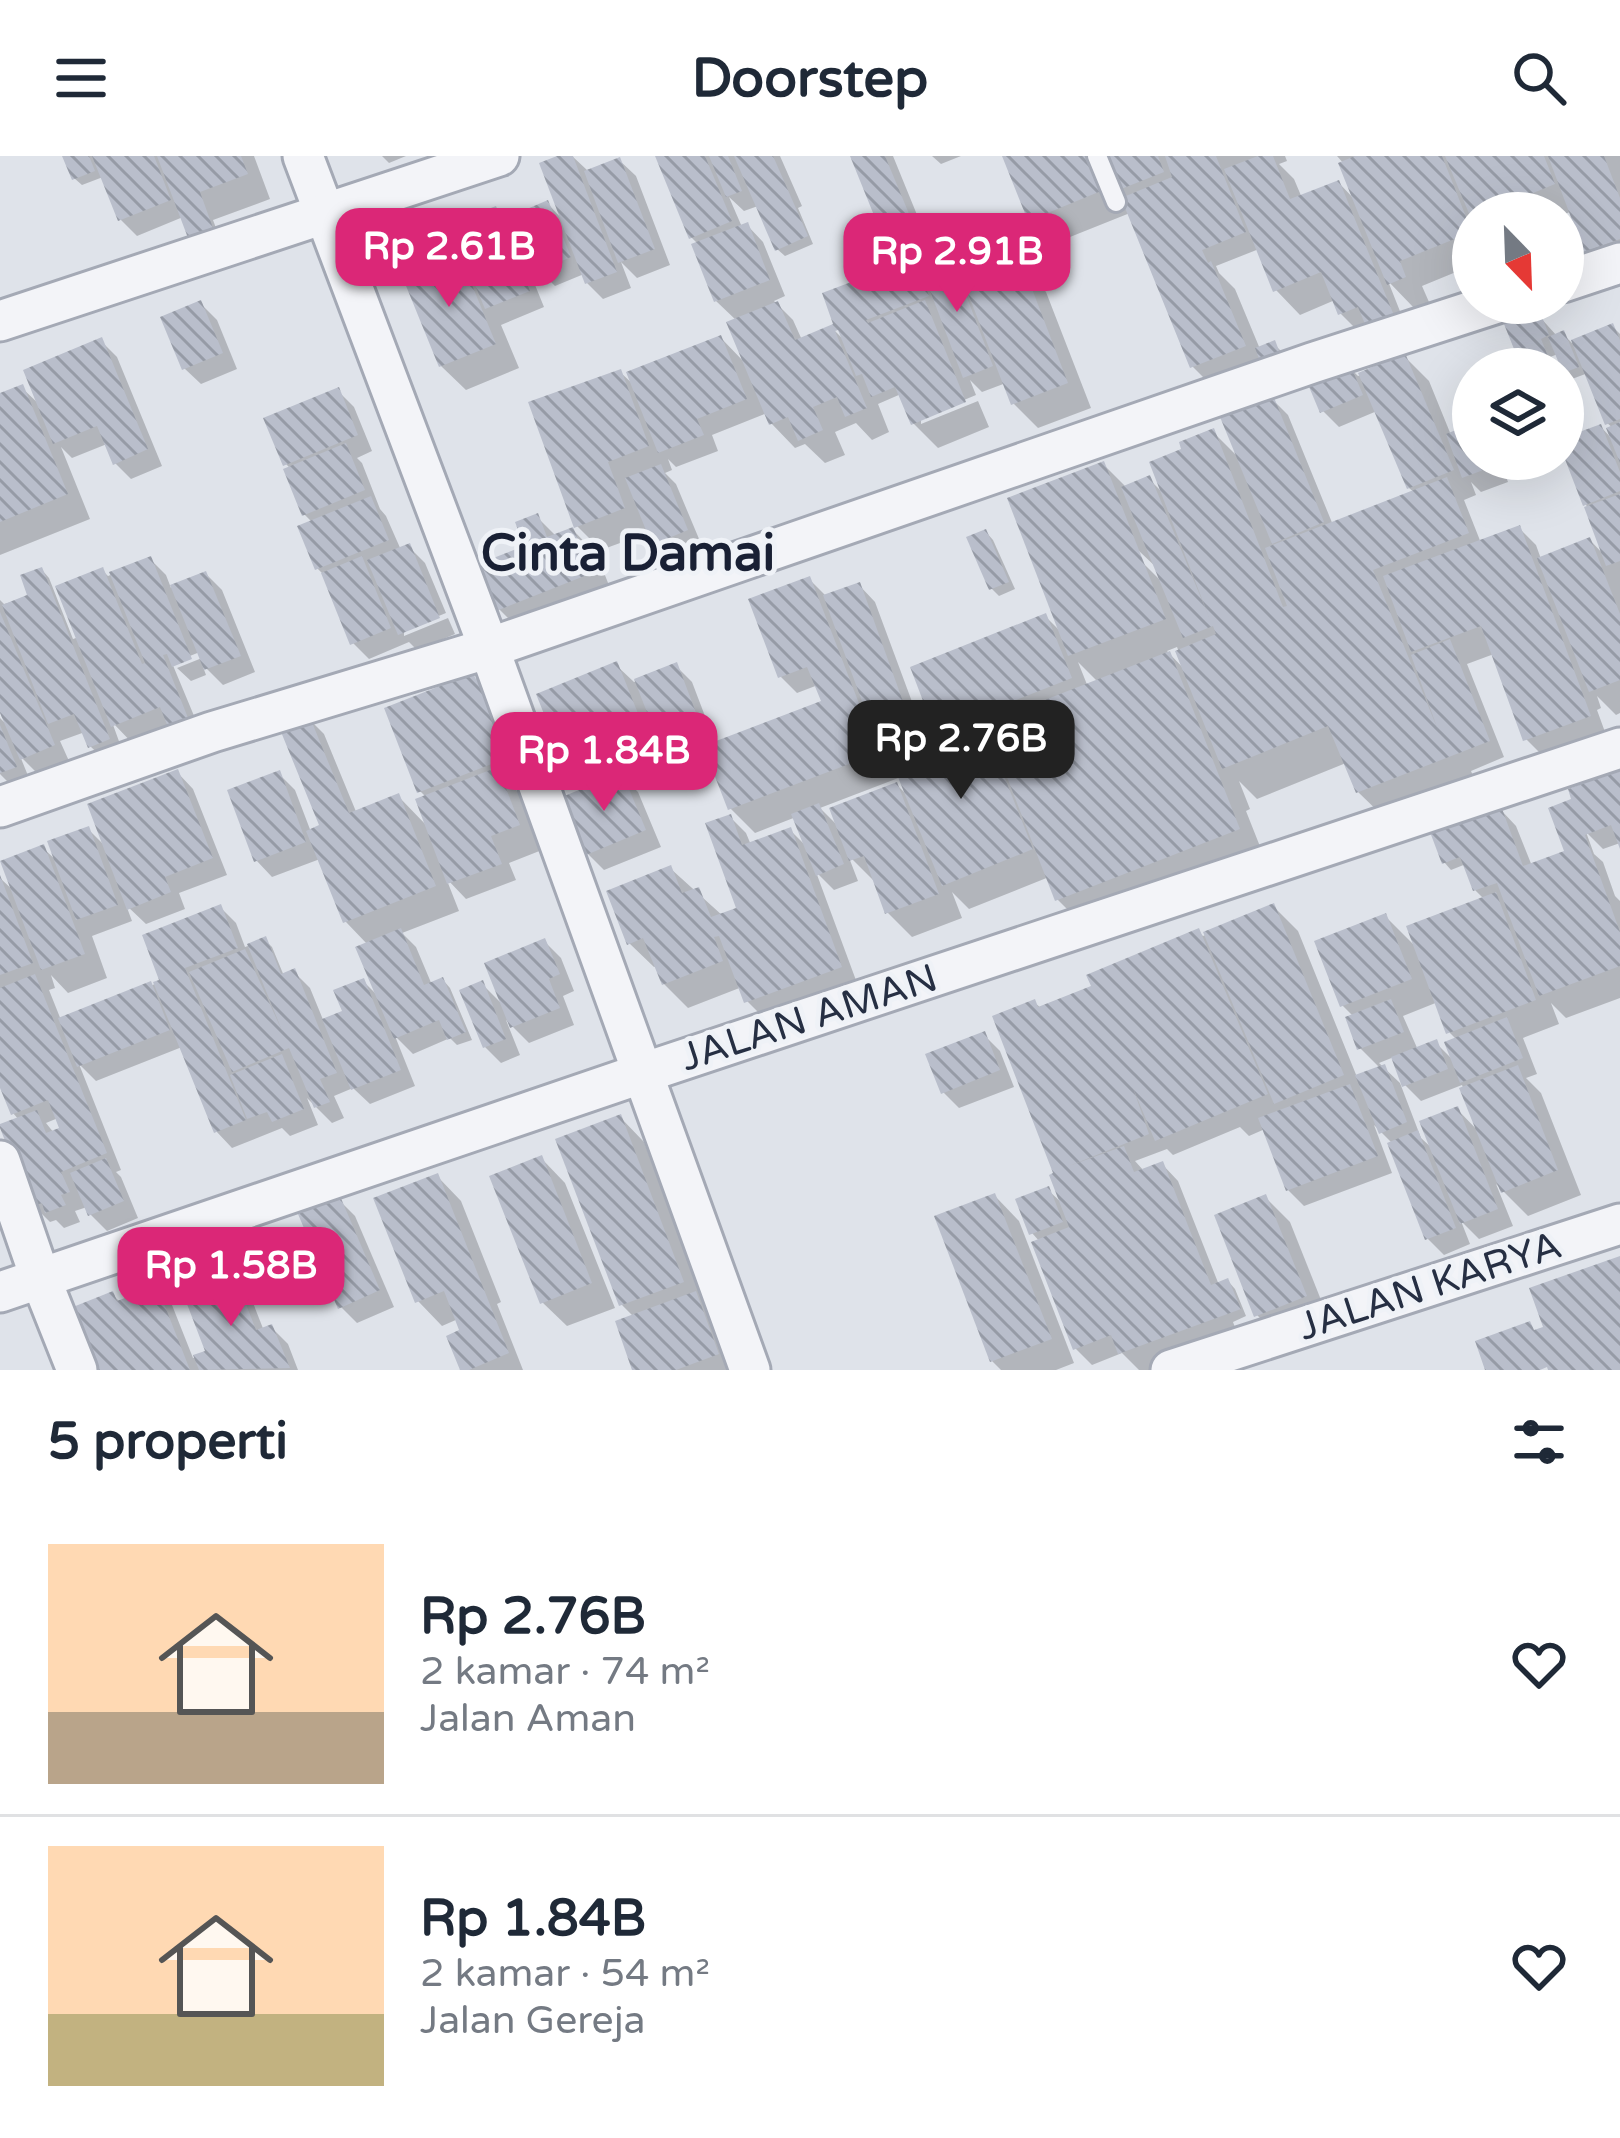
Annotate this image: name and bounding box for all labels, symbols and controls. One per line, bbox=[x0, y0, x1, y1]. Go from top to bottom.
icon: menu bbox=[48, 45, 114, 111]
icon: search bbox=[1506, 45, 1572, 111]
text: Doorstep bbox=[692, 46, 928, 111]
north arrow bbox=[1452, 192, 1584, 324]
map controls bbox=[1452, 192, 1584, 480]
pin: Rp 2.61B bbox=[325, 208, 573, 310]
pin: Rp 2.91B bbox=[833, 213, 1081, 315]
text: Rp 2.61B bbox=[362, 223, 536, 270]
text: Rp 2.91B bbox=[870, 228, 1044, 275]
button: layers bbox=[1452, 348, 1584, 480]
district label: Cinta Damai bbox=[481, 523, 775, 585]
pin: Rp 2.76B bbox=[837, 700, 1085, 802]
pin: Rp 1.84B bbox=[480, 712, 728, 814]
text: Rp 2.76B bbox=[875, 715, 1047, 762]
text: Rp 1.84B bbox=[518, 727, 690, 774]
street label: JALAN AMAN bbox=[675, 954, 943, 1082]
street label: JALAN KARYA bbox=[1293, 1221, 1567, 1351]
pin: Rp 1.58B bbox=[107, 1227, 355, 1329]
text: Rp 1.58B bbox=[144, 1242, 318, 1289]
icon: filters bbox=[1506, 1409, 1572, 1475]
text: 5 properti bbox=[48, 1411, 288, 1473]
text: Rp 2.76B bbox=[420, 1586, 646, 1648]
icon: home bbox=[144, 1592, 288, 1736]
icon: heart bbox=[1506, 1631, 1572, 1697]
text: 2 kamar · 74 m² bbox=[420, 1648, 710, 1695]
text: Jalan Aman bbox=[420, 1695, 636, 1742]
text: Rp 1.84B bbox=[420, 1888, 646, 1950]
icon: home bbox=[144, 1894, 288, 2038]
icon: heart bbox=[1506, 1933, 1572, 1999]
text: 2 kamar · 54 m² bbox=[420, 1950, 710, 1997]
text: Jalan Gereja bbox=[420, 1997, 645, 2044]

